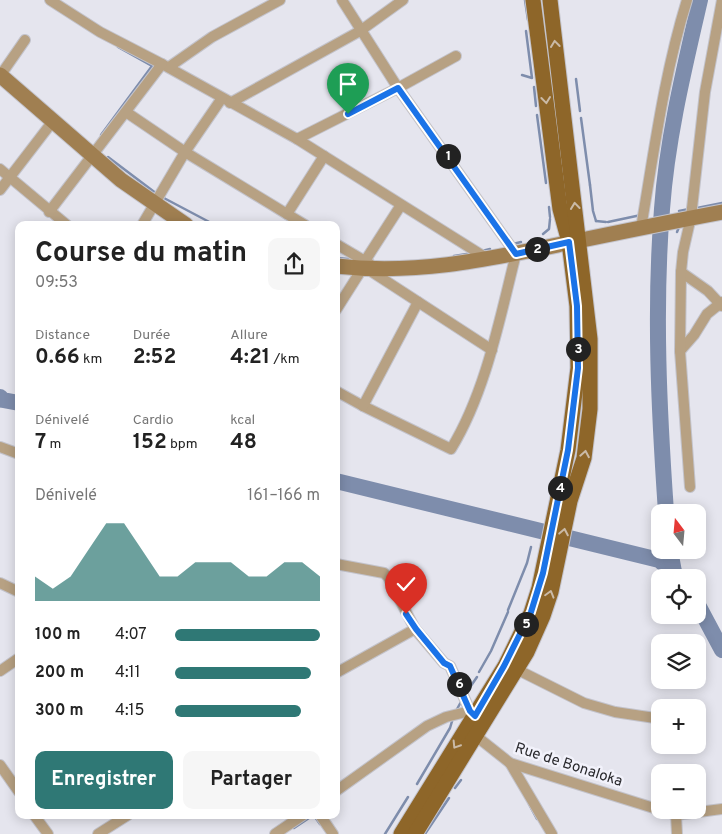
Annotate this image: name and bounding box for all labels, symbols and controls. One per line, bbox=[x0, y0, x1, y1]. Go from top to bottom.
one-way arrow bbox=[550, 40, 561, 48]
pin bbox=[327, 63, 369, 114]
icon: arrive bbox=[334, 70, 362, 98]
one-way arrow bbox=[541, 96, 551, 105]
pin: 1 bbox=[436, 144, 460, 168]
text: 1 bbox=[446, 148, 451, 165]
one-way arrow bbox=[570, 201, 581, 209]
text: Course du matin bbox=[35, 236, 247, 272]
pin: 2 bbox=[524, 236, 550, 262]
button: share bbox=[268, 238, 320, 290]
text: 2 bbox=[533, 241, 542, 258]
text: 09:53 bbox=[35, 273, 78, 293]
text: Distance bbox=[35, 327, 90, 344]
text: Durée bbox=[133, 327, 170, 344]
text: Allure bbox=[230, 327, 268, 344]
pin: 3 bbox=[566, 336, 590, 362]
text: 3 bbox=[574, 341, 583, 358]
text: 0.66 bbox=[35, 344, 80, 371]
text: 2:52 bbox=[133, 344, 176, 371]
text: 4:21 bbox=[230, 344, 270, 371]
text: km bbox=[80, 351, 102, 368]
text: /km bbox=[270, 351, 300, 368]
text: Dénivelé bbox=[35, 412, 89, 429]
text: Cardio bbox=[133, 412, 174, 429]
text: kcal bbox=[230, 412, 255, 429]
text: 7 bbox=[35, 429, 46, 456]
text: 152 bbox=[133, 429, 167, 456]
text: 48 bbox=[230, 429, 257, 456]
text: m bbox=[46, 436, 61, 453]
text: bpm bbox=[167, 436, 198, 453]
one-way arrow bbox=[579, 450, 589, 459]
pin: 4 bbox=[548, 476, 572, 500]
text: 4 bbox=[556, 480, 565, 497]
text: Dénivelé bbox=[35, 486, 97, 506]
text: 161–166 m bbox=[247, 486, 320, 506]
north arrow bbox=[651, 504, 706, 559]
map controls bbox=[651, 504, 706, 819]
one-way arrow bbox=[558, 527, 569, 536]
pin bbox=[385, 563, 427, 614]
button: locate bbox=[651, 569, 706, 624]
icon: check bbox=[392, 570, 420, 598]
one-way arrow bbox=[544, 590, 554, 598]
pin: 5 bbox=[514, 612, 538, 636]
text: 5 bbox=[522, 616, 531, 633]
text: 100 m bbox=[35, 625, 81, 645]
text: 4:07 bbox=[115, 625, 147, 645]
button: layers bbox=[651, 634, 706, 689]
text: 200 m bbox=[35, 663, 84, 683]
text: 4:11 bbox=[115, 663, 140, 683]
pin: 6 bbox=[446, 672, 472, 696]
text: 6 bbox=[455, 676, 464, 693]
button: + bbox=[651, 699, 706, 754]
text: 300 m bbox=[35, 701, 83, 721]
text: 4:15 bbox=[115, 701, 144, 721]
one-way arrow bbox=[453, 739, 463, 748]
street label: Rue de Bonaloka bbox=[512, 739, 625, 792]
button: Enregistrer bbox=[35, 751, 173, 809]
button: Partager bbox=[183, 751, 320, 809]
button: − bbox=[651, 764, 706, 819]

